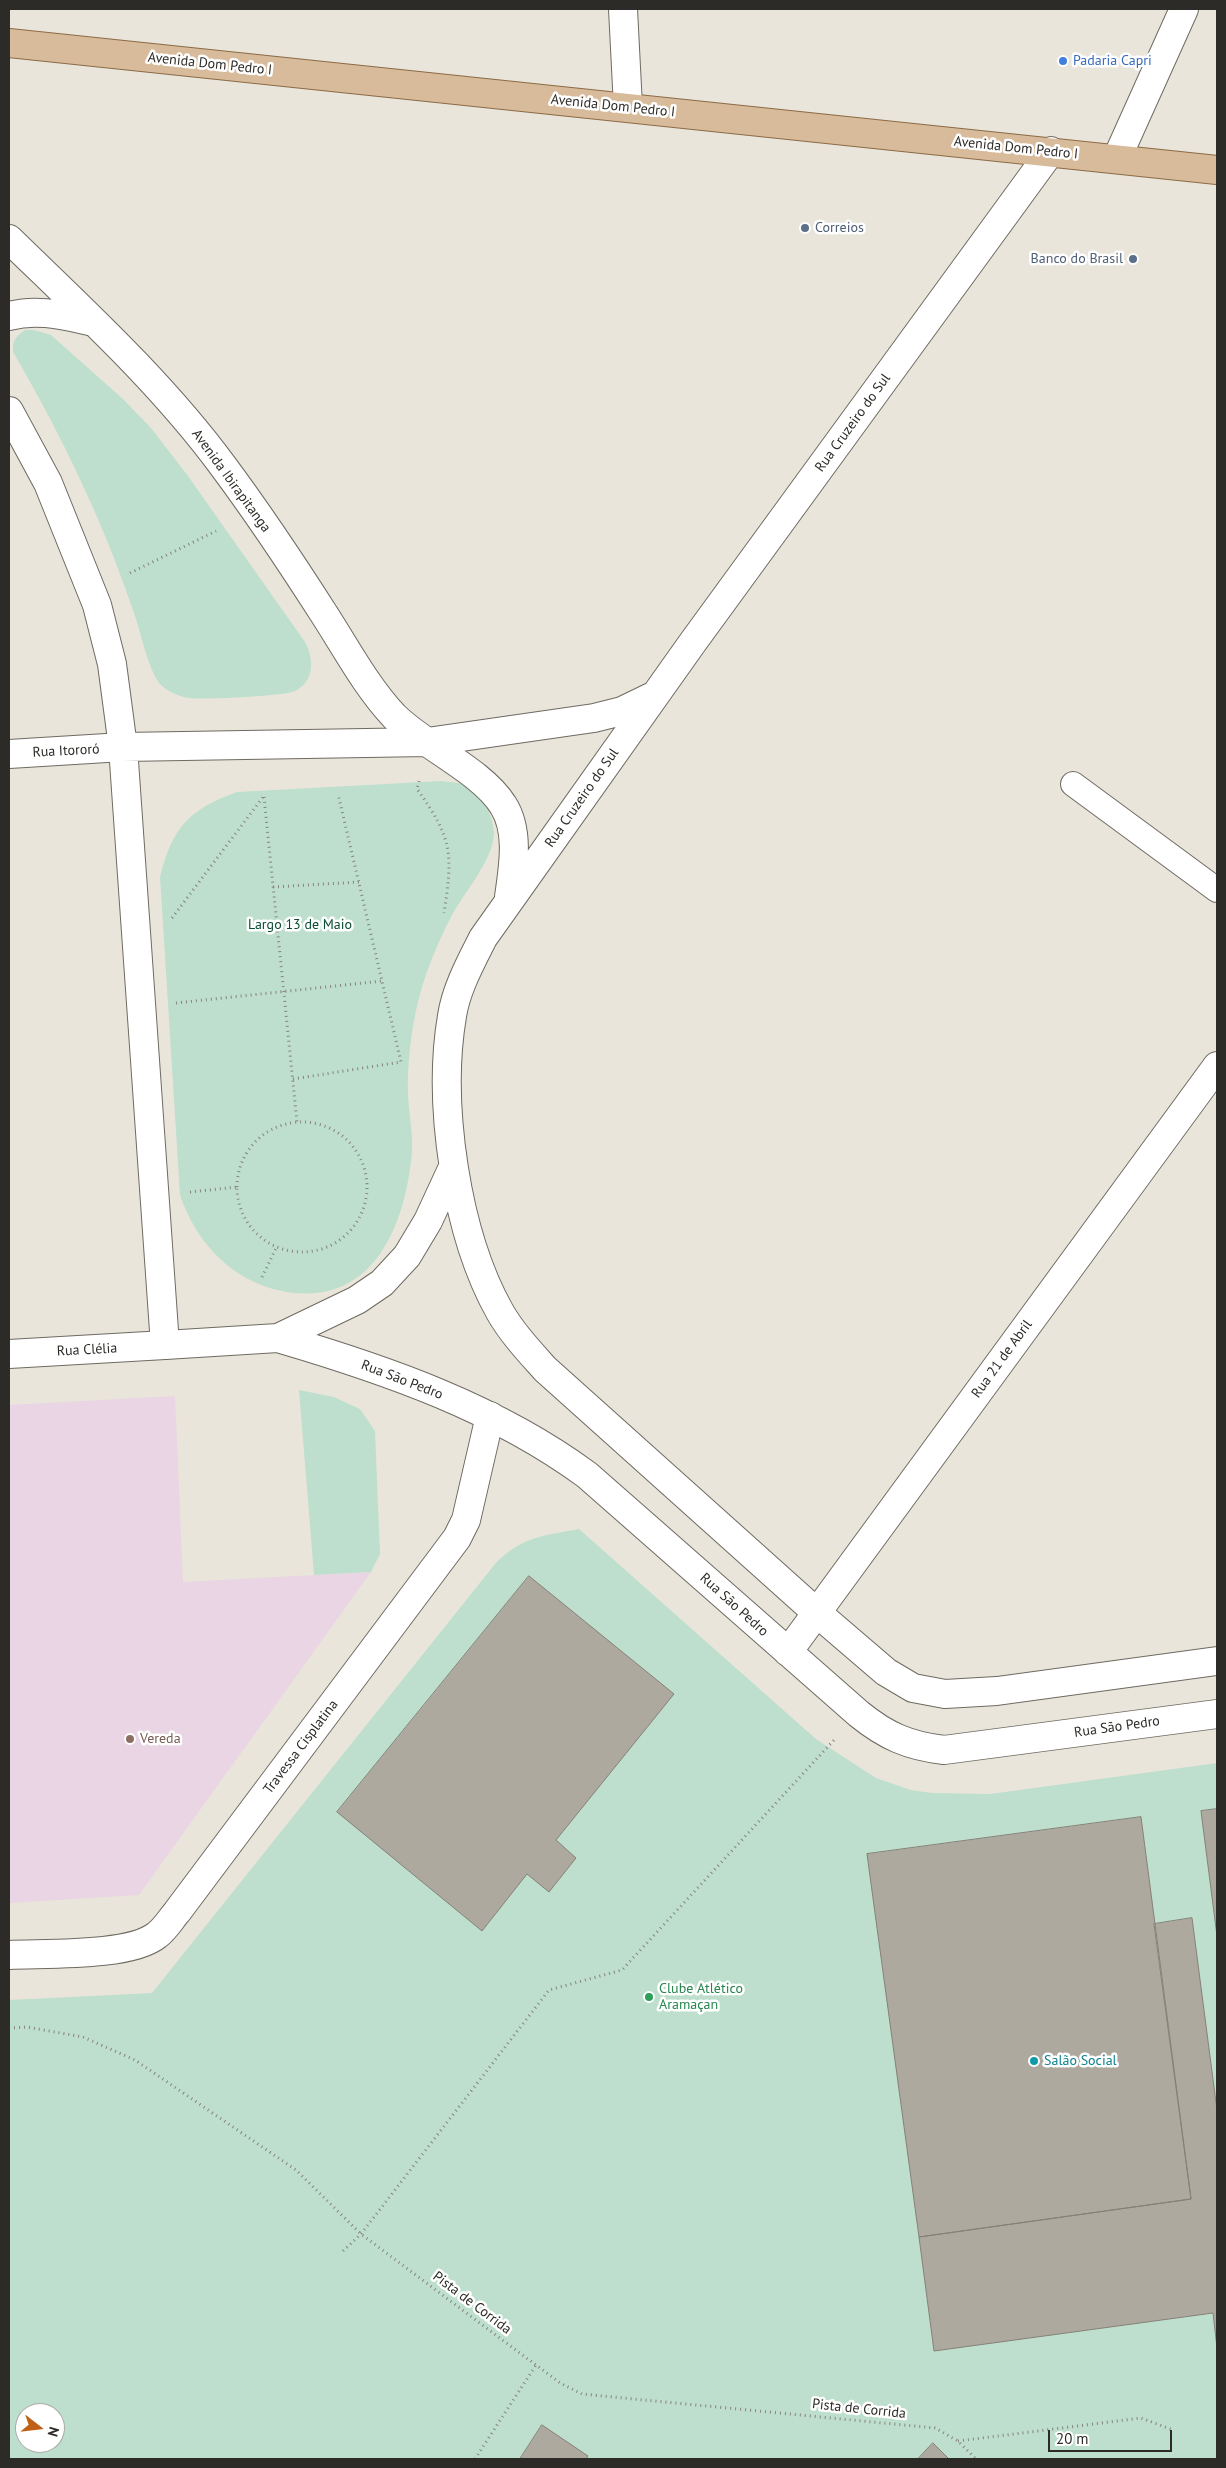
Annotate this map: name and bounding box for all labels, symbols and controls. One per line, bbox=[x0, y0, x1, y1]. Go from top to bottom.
street label: Avenida Dom Pedro I bbox=[147, 49, 273, 79]
place label: Padaria Capri bbox=[1073, 53, 1152, 69]
marker: Padaria Capri bbox=[1057, 55, 1069, 67]
street label: Avenida Dom Pedro I bbox=[550, 91, 676, 121]
street label: Avenida Dom Pedro I bbox=[953, 133, 1079, 163]
place label: Correios bbox=[815, 220, 864, 236]
marker: Correios bbox=[799, 222, 811, 234]
place label: Banco do Brasil bbox=[1031, 251, 1123, 267]
marker: Banco do Brasil bbox=[1127, 253, 1139, 265]
street label: Rua Cruzeiro do Sul bbox=[812, 371, 894, 475]
street label: Avenida Ibirapitanga bbox=[188, 426, 274, 536]
street label: Rua Itororó bbox=[32, 741, 100, 761]
street label: Rua Cruzeiro do Sul bbox=[542, 745, 622, 851]
park label: Largo 13 de Maio bbox=[248, 917, 352, 933]
street label: Rua 21 de Abril bbox=[968, 1317, 1036, 1401]
street label: Rua Clélia bbox=[56, 1340, 118, 1360]
street label: Rua São Pedro bbox=[359, 1357, 445, 1403]
street label: Rua São Pedro bbox=[696, 1570, 772, 1640]
street label: Travessa Cisplatina bbox=[260, 1697, 342, 1797]
street label: Rua São Pedro bbox=[1073, 1713, 1161, 1741]
place label: Vereda bbox=[140, 1731, 181, 1747]
marker: Vereda bbox=[124, 1733, 136, 1745]
place label: Clube Atlético Aramaçan bbox=[659, 1981, 743, 2014]
marker: Clube Atlético Aramaçan bbox=[643, 1991, 655, 2003]
place label: Salão Social bbox=[1044, 2053, 1117, 2069]
marker: Salão Social bbox=[1028, 2055, 1040, 2067]
street label: Pista de Corrida bbox=[429, 2268, 515, 2338]
street label: Pista de Corrida bbox=[811, 2396, 907, 2422]
north arrow bbox=[15, 2403, 65, 2453]
scale bar bbox=[1051, 2420, 1175, 2452]
text: N bbox=[44, 2425, 63, 2439]
text: 20 m bbox=[1056, 2429, 1089, 2448]

